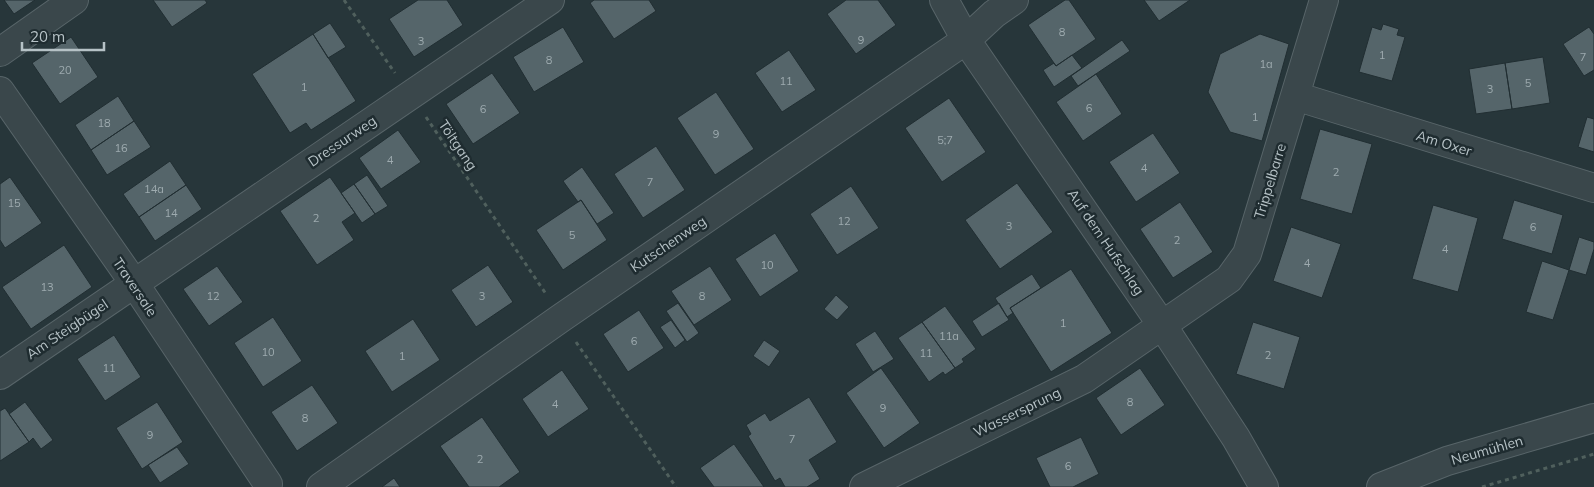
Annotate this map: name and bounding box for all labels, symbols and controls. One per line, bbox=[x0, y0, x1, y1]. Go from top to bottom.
scale bar bbox=[22, 20, 105, 52]
house number: 8 bbox=[1059, 25, 1066, 39]
text: 20 m bbox=[30, 27, 65, 46]
house number: 9 bbox=[858, 33, 864, 47]
house number: 3 bbox=[418, 34, 424, 48]
house number: 1 bbox=[1379, 48, 1385, 62]
house number: 7 bbox=[1580, 50, 1586, 64]
house number: 8 bbox=[546, 53, 553, 67]
house number: 1a bbox=[1259, 57, 1273, 71]
house number: 20 bbox=[58, 63, 72, 77]
house number: 11 bbox=[779, 74, 793, 88]
house number: 5 bbox=[1525, 76, 1532, 90]
house number: 1 bbox=[301, 80, 307, 94]
house number: 3 bbox=[1487, 82, 1493, 96]
house number: 6 bbox=[1086, 101, 1093, 115]
house number: 6 bbox=[480, 102, 487, 116]
house number: 1 bbox=[1252, 110, 1258, 124]
street label: Dressurweg bbox=[304, 112, 380, 170]
house number: 18 bbox=[97, 116, 111, 130]
street label: Töltgang bbox=[435, 116, 481, 174]
street label: Am Oxer bbox=[1414, 126, 1475, 160]
house number: 9 bbox=[713, 127, 719, 141]
house number: 5;7 bbox=[937, 133, 953, 147]
house number: 16 bbox=[114, 141, 128, 155]
street label: Trippelbarre bbox=[1250, 141, 1290, 221]
house number: 4 bbox=[387, 153, 394, 167]
house number: 4 bbox=[1141, 161, 1148, 175]
house number: 2 bbox=[1333, 165, 1340, 179]
house number: 7 bbox=[647, 175, 653, 189]
house number: 14a bbox=[144, 182, 164, 196]
street label: Auf dem Hufschlag bbox=[1064, 185, 1148, 299]
house number: 15 bbox=[7, 196, 21, 210]
house number: 14 bbox=[164, 206, 178, 220]
house number: 2 bbox=[313, 211, 320, 225]
street label: Kutschenweg bbox=[627, 212, 709, 276]
house number: 12 bbox=[837, 214, 851, 228]
house number: 3 bbox=[1006, 219, 1012, 233]
house number: 6 bbox=[1530, 220, 1537, 234]
house number: 5 bbox=[569, 228, 576, 242]
house number: 2 bbox=[1174, 233, 1181, 247]
house number: 4 bbox=[1442, 242, 1449, 256]
street label: Traversale bbox=[109, 254, 161, 320]
house number: 4 bbox=[1304, 256, 1311, 270]
house number: 10 bbox=[760, 258, 774, 272]
house number: 13 bbox=[40, 280, 54, 294]
house number: 12 bbox=[206, 289, 220, 303]
house number: 3 bbox=[479, 289, 485, 303]
house number: 8 bbox=[699, 289, 706, 303]
street label: Am Steigbügel bbox=[23, 295, 111, 363]
house number: 1 bbox=[1060, 316, 1066, 330]
house number: 11a bbox=[939, 329, 959, 343]
house number: 6 bbox=[631, 334, 638, 348]
house number: 10 bbox=[261, 345, 275, 359]
house number: 11 bbox=[919, 346, 933, 360]
house number: 2 bbox=[1265, 348, 1272, 362]
house number: 1 bbox=[399, 349, 405, 363]
house number: 11 bbox=[102, 361, 116, 375]
street label: Wassersprung bbox=[970, 383, 1064, 441]
house number: 8 bbox=[1127, 395, 1134, 409]
house number: 4 bbox=[552, 397, 559, 411]
house number: 9 bbox=[880, 401, 886, 415]
house number: 8 bbox=[302, 411, 309, 425]
house number: 9 bbox=[147, 428, 153, 442]
street label: Neumühlen bbox=[1449, 431, 1525, 469]
house number: 7 bbox=[789, 432, 795, 446]
house number: 2 bbox=[477, 452, 484, 466]
house number: 6 bbox=[1065, 459, 1072, 473]

